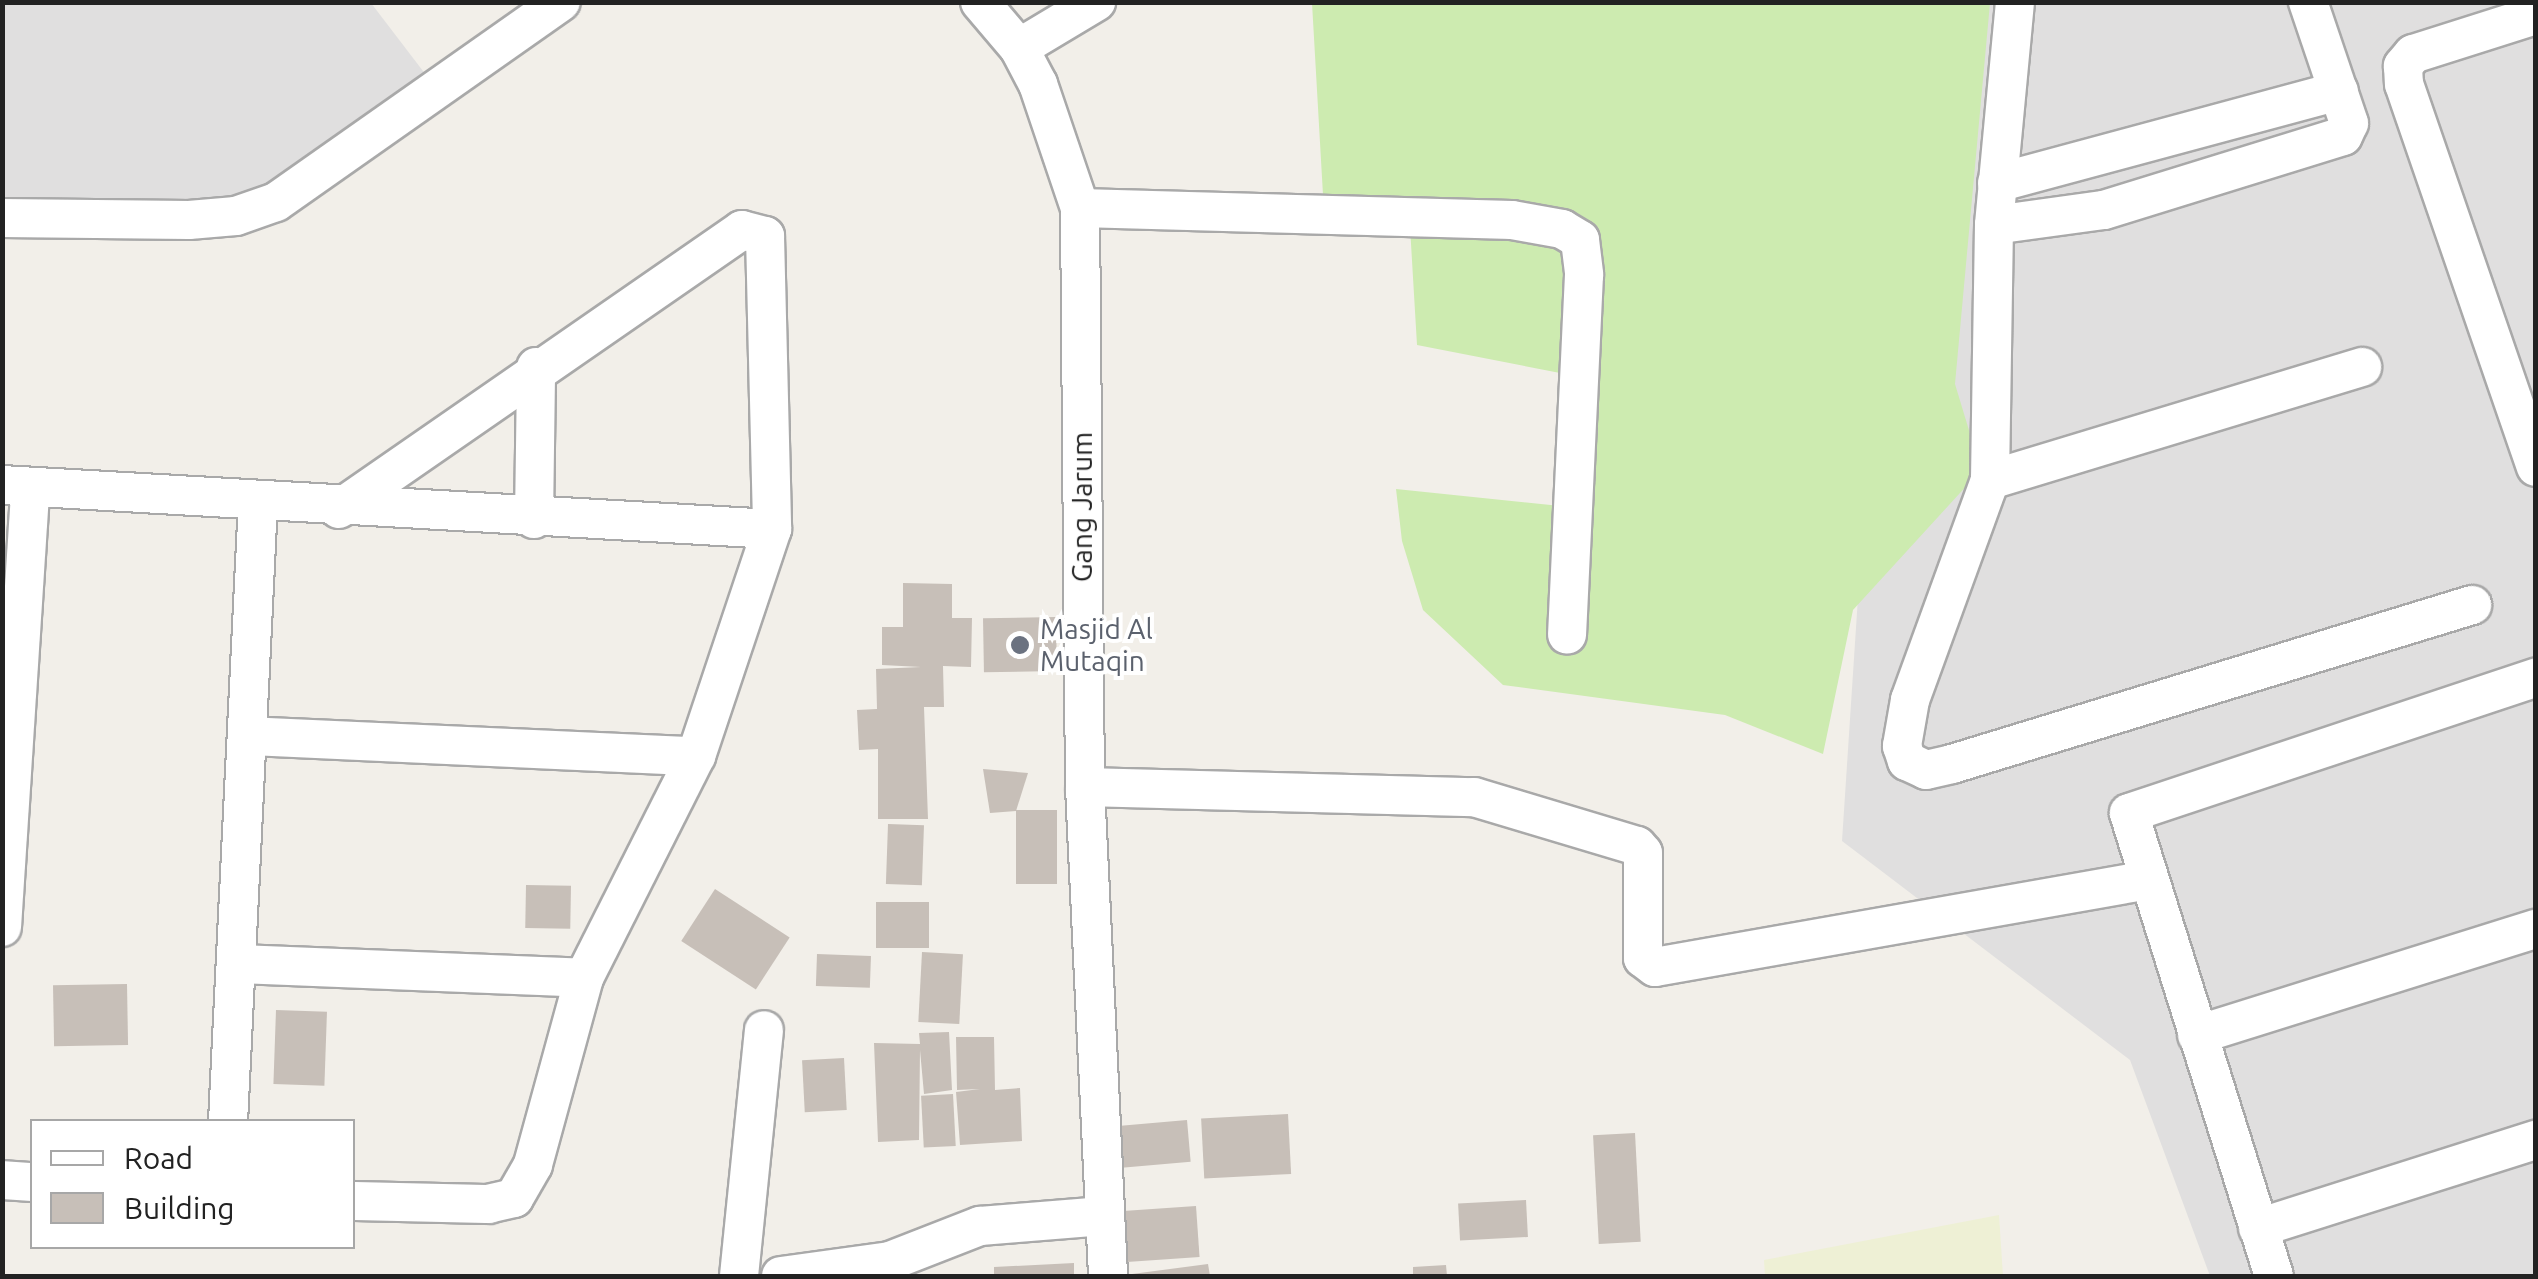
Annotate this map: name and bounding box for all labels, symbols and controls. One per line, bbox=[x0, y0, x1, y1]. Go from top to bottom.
street label: Gang Jarum bbox=[1065, 432, 1099, 582]
place label: Masjid Al Mutaqin bbox=[1040, 612, 1153, 678]
marker: Masjid Al Mutaqin bbox=[1009, 634, 1031, 656]
legend bbox=[30, 1119, 355, 1249]
text: Road bbox=[124, 1141, 193, 1175]
text: Building bbox=[124, 1191, 235, 1225]

